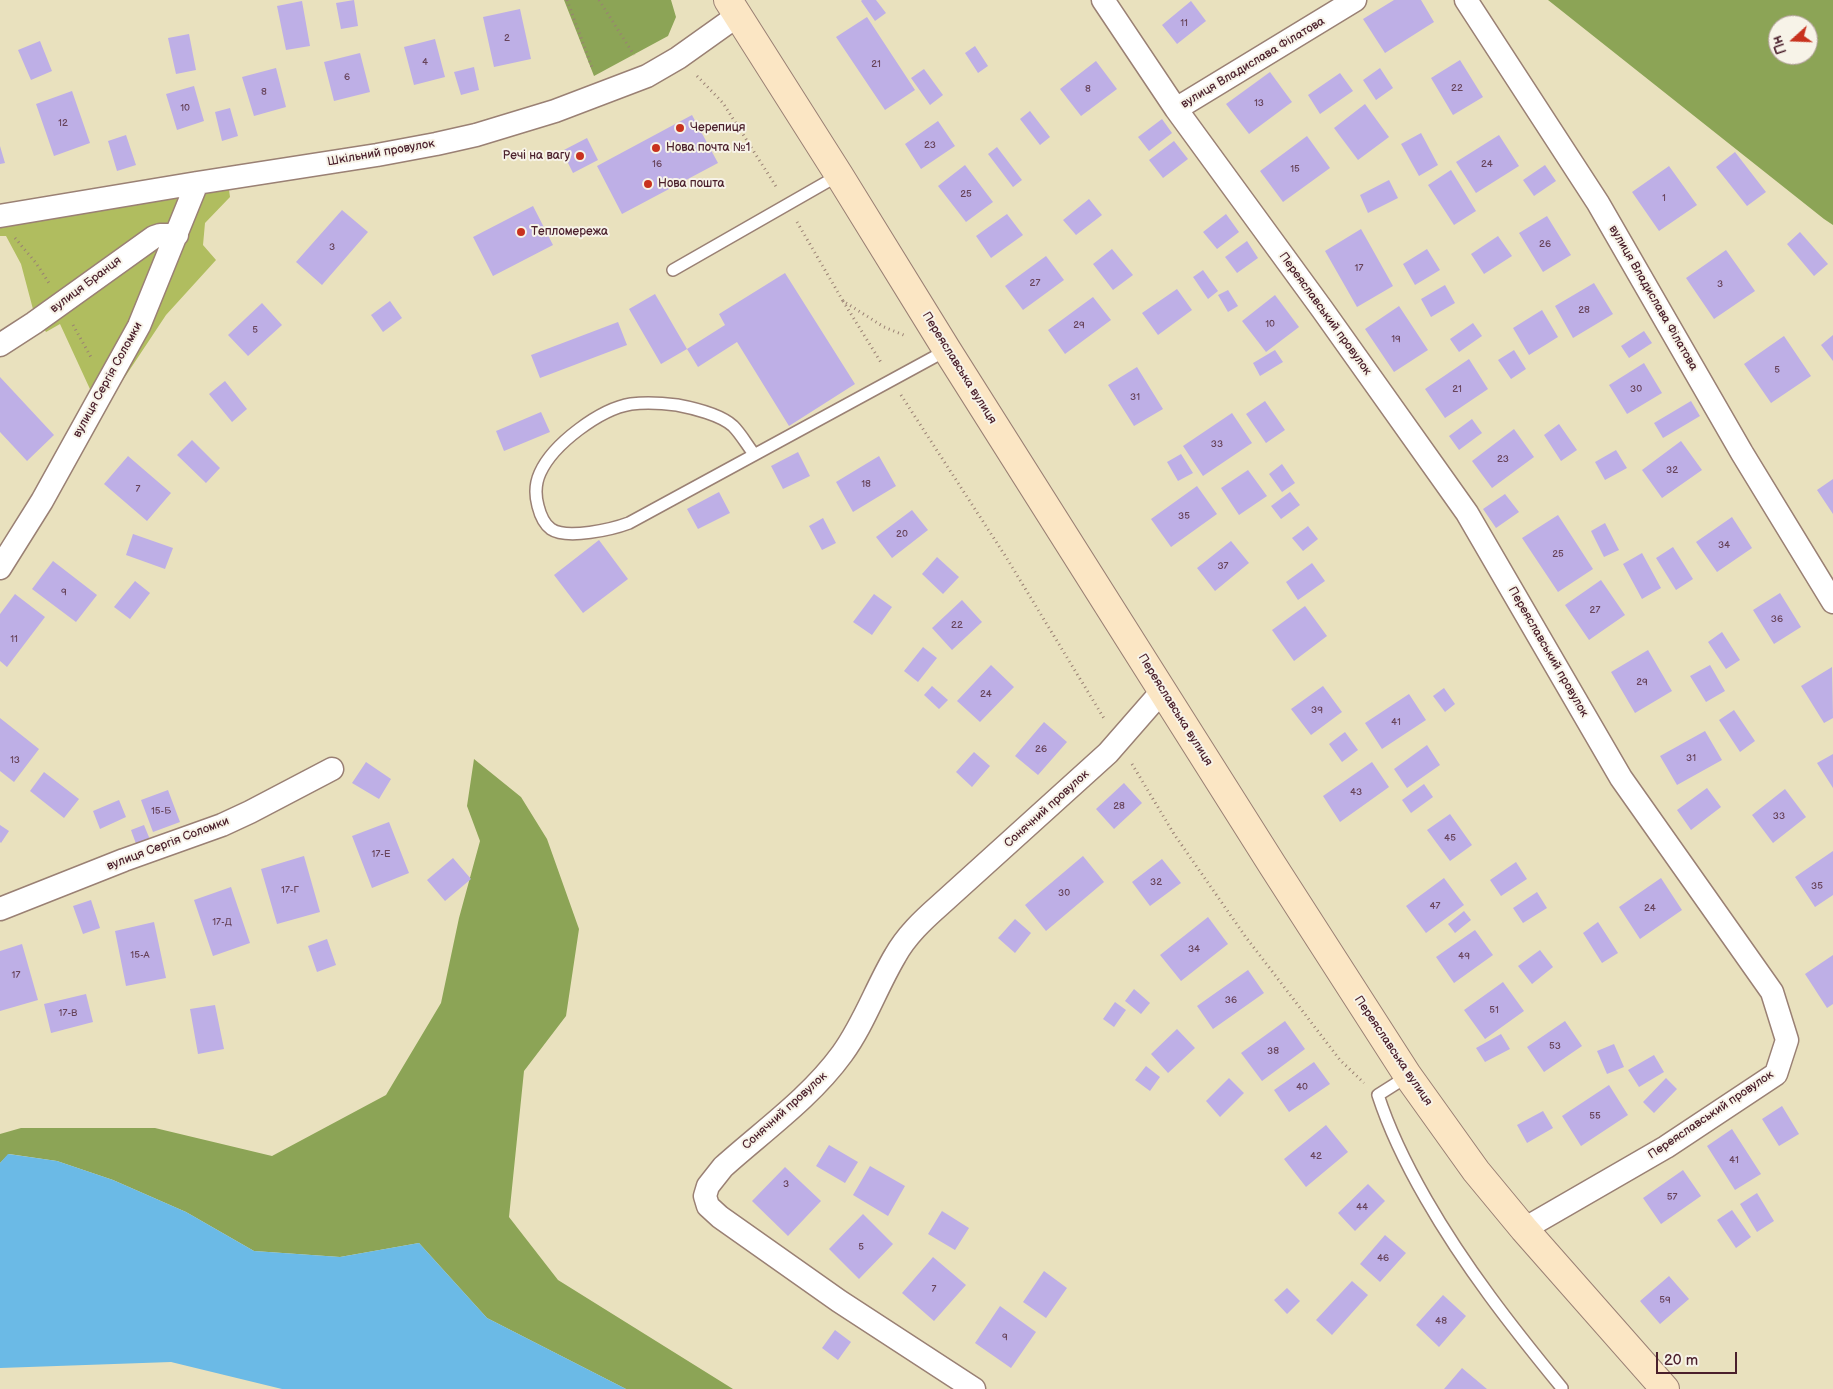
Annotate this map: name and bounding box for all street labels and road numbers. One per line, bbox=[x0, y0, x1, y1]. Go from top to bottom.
street label: вулиця Владислава Філатова bbox=[1178, 14, 1328, 112]
street label: Шкільний провулок bbox=[326, 136, 436, 170]
street label: вулиця Владислава Філатова bbox=[1605, 223, 1701, 373]
street label: Переяславський провулок bbox=[1276, 250, 1374, 378]
street label: вулиця Бранця bbox=[48, 254, 124, 316]
street label: Переяславська вулиця bbox=[919, 309, 999, 427]
street label: вулиця Сергія Соломки bbox=[70, 320, 146, 440]
street label: Переяславський провулок bbox=[1505, 584, 1591, 720]
street label: Переяславська вулиця bbox=[1135, 651, 1215, 769]
street label: Сонячний провулок bbox=[1002, 767, 1092, 851]
street label: вулиця Сергія Соломки bbox=[105, 814, 231, 874]
street label: Переяславська вулиця bbox=[1351, 993, 1435, 1109]
street label: Переяславський провулок bbox=[1646, 1068, 1776, 1162]
street label: Сонячний провулок bbox=[740, 1069, 830, 1153]

